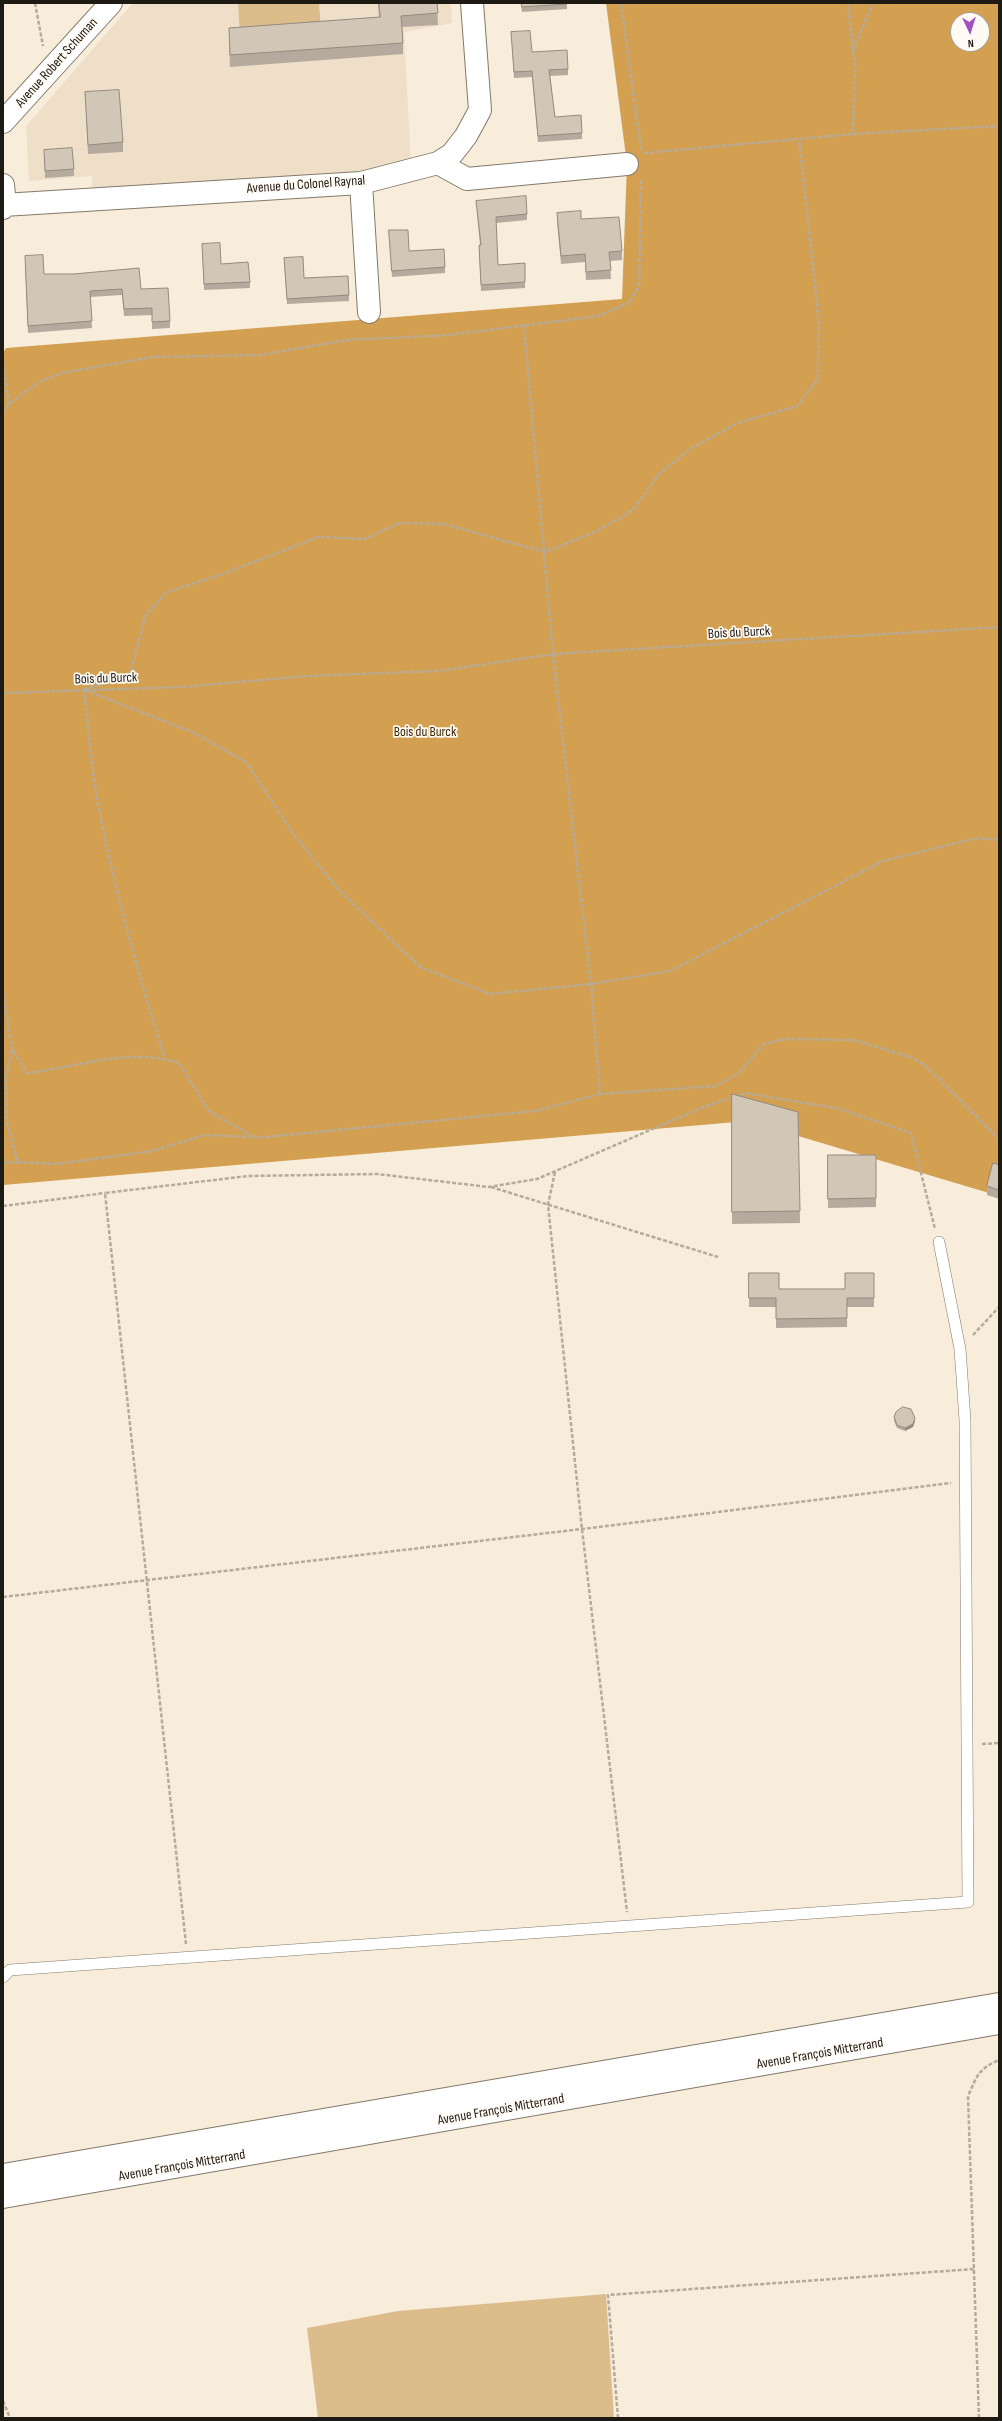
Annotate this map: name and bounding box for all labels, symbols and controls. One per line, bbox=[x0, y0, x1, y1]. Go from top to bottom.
north arrow bbox=[950, 12, 990, 52]
street label: Avenue Robert Schuman bbox=[12, 15, 102, 111]
text: N bbox=[967, 37, 974, 50]
street label: Avenue du Colonel Raynal bbox=[246, 172, 366, 198]
street label: Bois du Burck bbox=[707, 623, 771, 643]
street label: Bois du Burck bbox=[74, 670, 138, 688]
park label: Bois du Burck bbox=[394, 724, 456, 740]
street label: Avenue François Mitterrand bbox=[755, 2035, 885, 2073]
street label: Avenue François Mitterrand bbox=[436, 2091, 566, 2129]
street label: Avenue François Mitterrand bbox=[117, 2147, 247, 2185]

